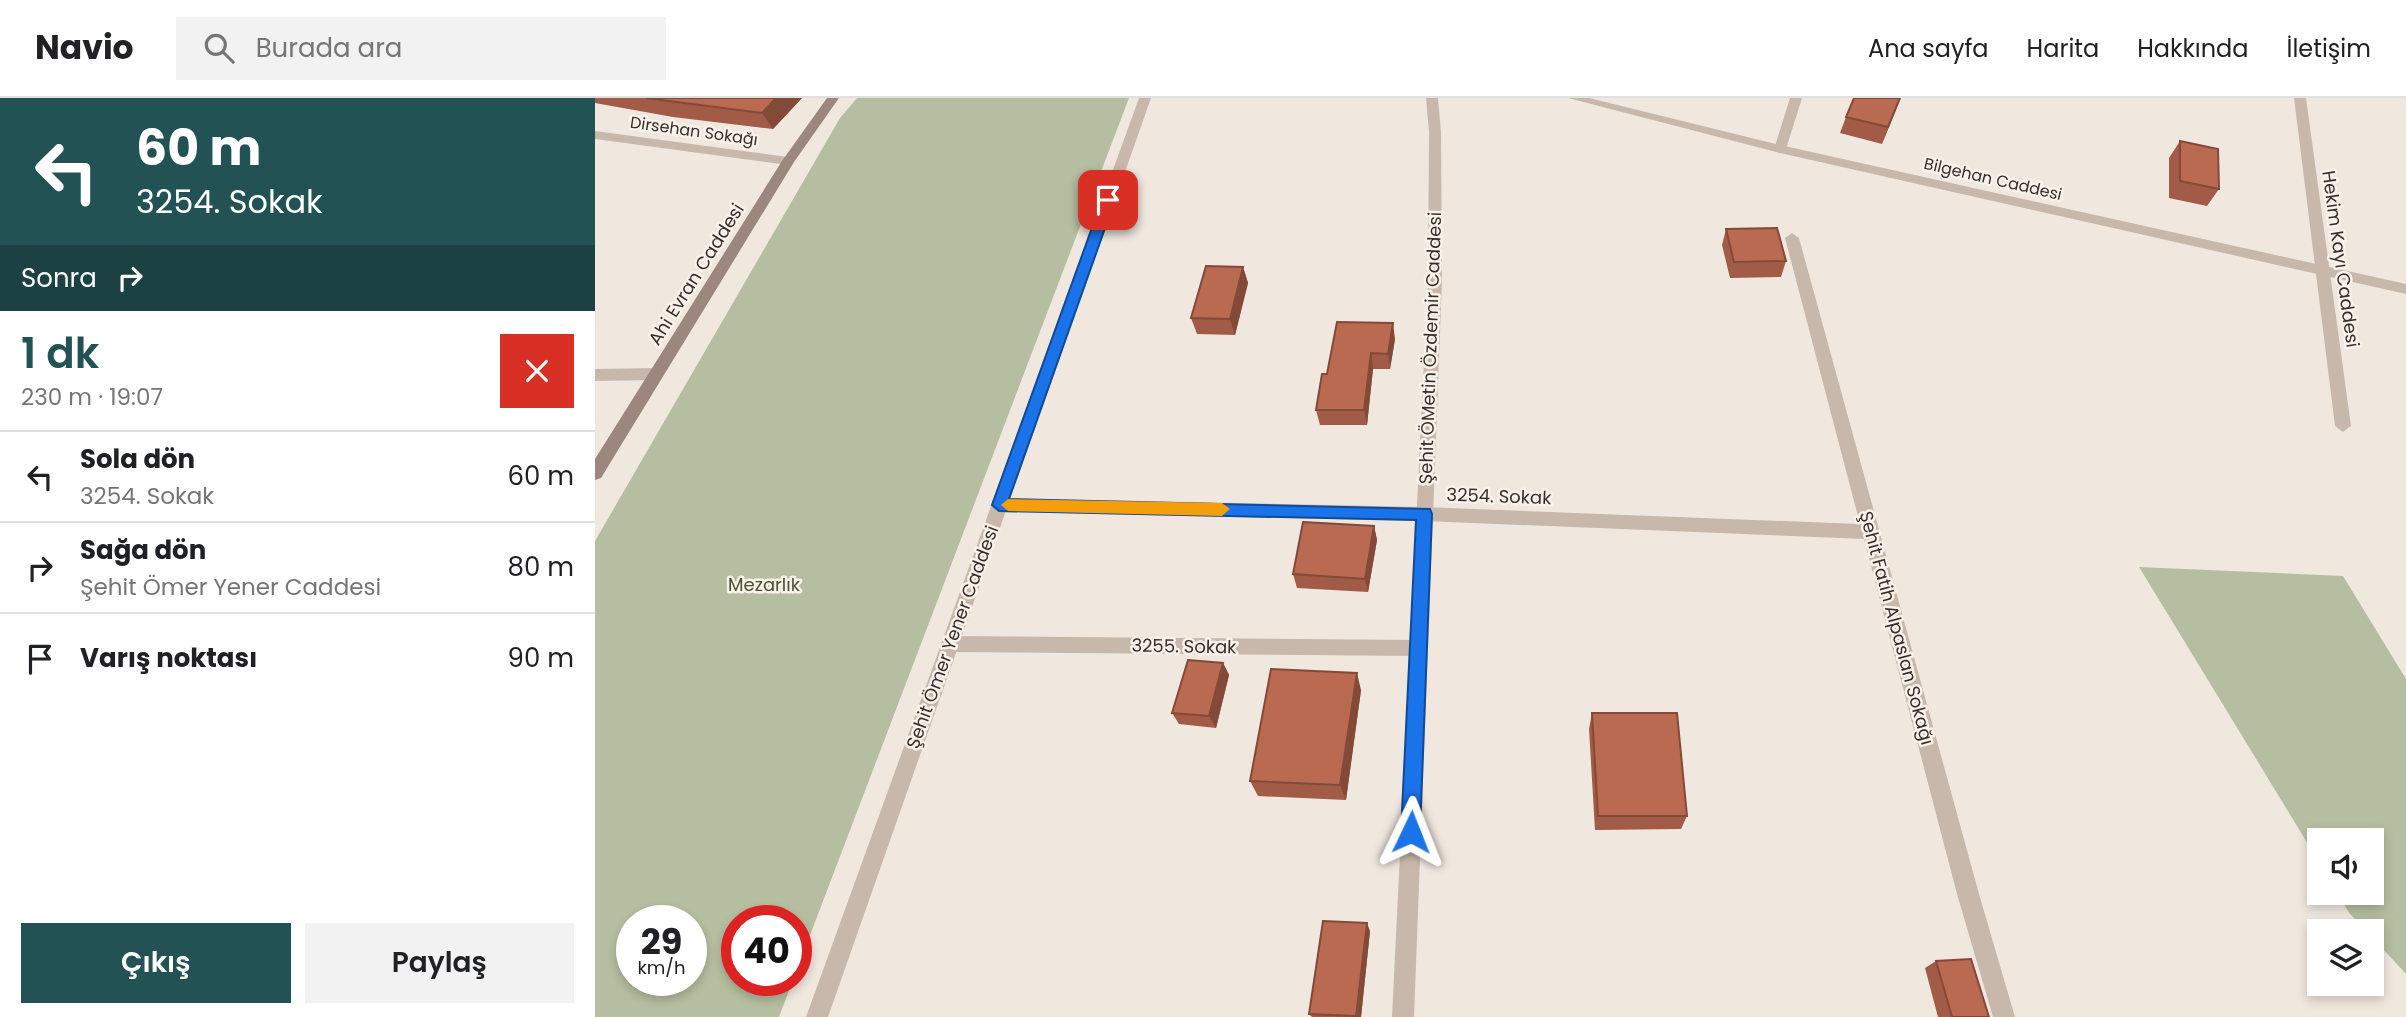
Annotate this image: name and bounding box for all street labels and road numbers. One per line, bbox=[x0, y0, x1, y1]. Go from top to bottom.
street label: Dirsehan Sokağı bbox=[629, 111, 759, 151]
street label: Bilgehan Caddesi bbox=[1922, 152, 2064, 206]
street label: Hekim Kayı Caddesi bbox=[2316, 169, 2366, 349]
street label: Ahi Evran Caddesi bbox=[642, 198, 750, 350]
street label: Şehit ÖMetin Özdemir Caddesi bbox=[1413, 211, 1447, 485]
street label: 3254. Sokak bbox=[1446, 482, 1553, 510]
street label: Şehit Fatih Alpaslan Sokağı bbox=[1854, 508, 1940, 748]
street label: Şehit Ömer Yener Caddesi bbox=[900, 522, 1004, 752]
street label: 3255. Sokak bbox=[1131, 633, 1237, 659]

